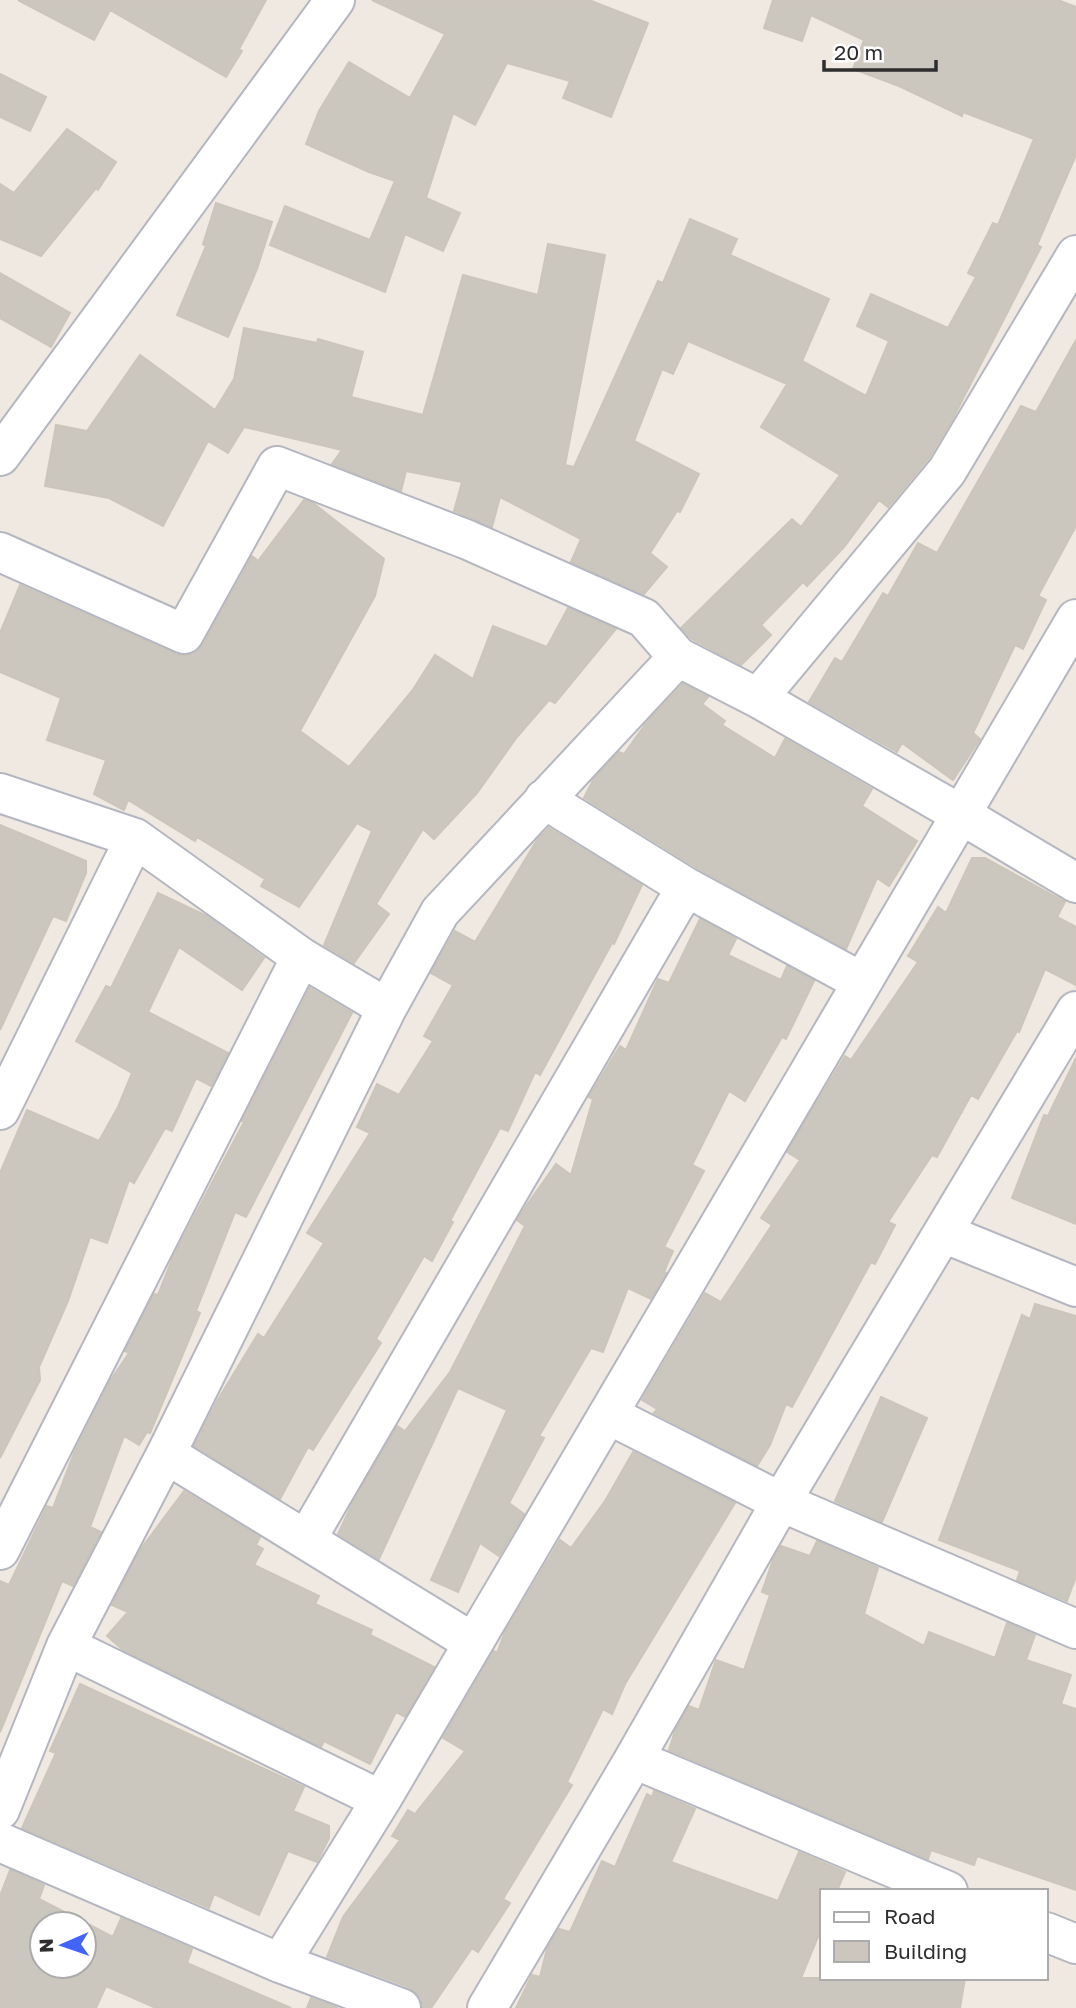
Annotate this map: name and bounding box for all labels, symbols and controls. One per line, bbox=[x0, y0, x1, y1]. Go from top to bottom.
scale bar bbox=[824, 28, 936, 72]
text: 20 m bbox=[834, 39, 883, 65]
legend bbox=[820, 1889, 1048, 1980]
text: Road bbox=[884, 1903, 935, 1929]
north arrow bbox=[28, 1910, 98, 1980]
text: N bbox=[34, 1938, 57, 1953]
text: Building bbox=[884, 1938, 967, 1964]

